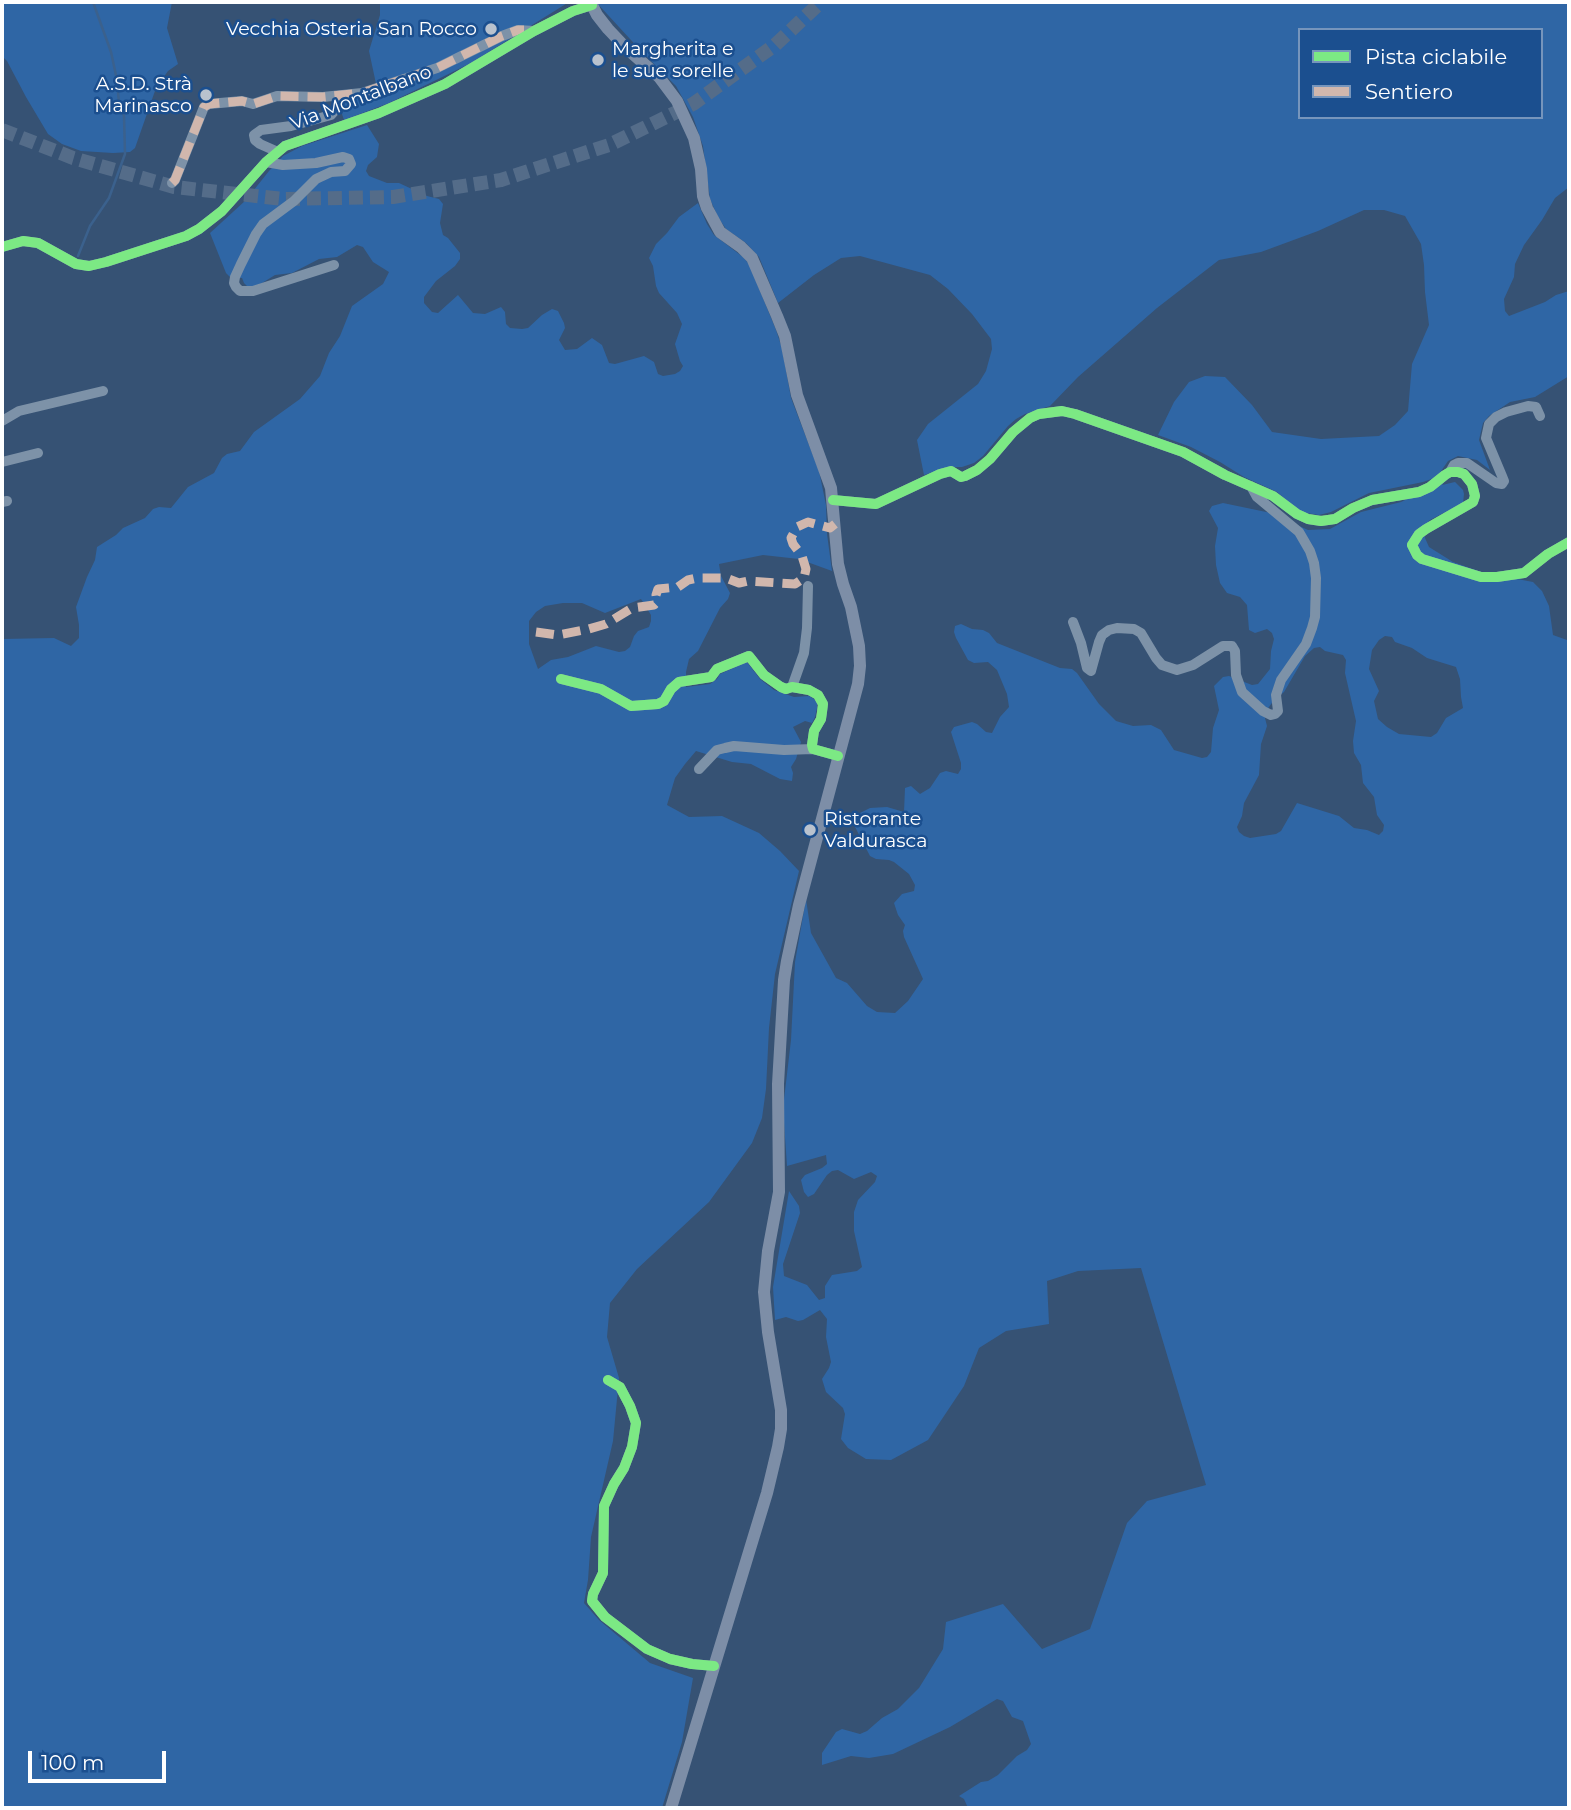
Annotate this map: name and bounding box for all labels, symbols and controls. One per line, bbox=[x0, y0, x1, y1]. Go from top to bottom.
place label: Vecchia Osteria San Rocco bbox=[226, 18, 477, 40]
marker: Vecchia Osteria San Rocco bbox=[483, 21, 499, 37]
legend bbox=[1298, 28, 1543, 119]
place label: Margherita e le sue sorelle bbox=[612, 38, 734, 82]
text: Pista ciclabile bbox=[1365, 44, 1507, 69]
marker: Margherita e le sue sorelle bbox=[590, 52, 606, 68]
street label: Via Montalbano bbox=[287, 61, 435, 135]
place label: A.S.D. Strà Marinasco bbox=[94, 73, 192, 117]
text: Sentiero bbox=[1365, 79, 1453, 104]
marker: A.S.D. Strà Marinasco bbox=[198, 87, 214, 103]
place label: Ristorante Valdurasca bbox=[824, 808, 927, 852]
marker: Ristorante Valdurasca bbox=[802, 822, 818, 838]
scale bar bbox=[32, 1736, 170, 1780]
text: 100 m bbox=[41, 1750, 104, 1775]

